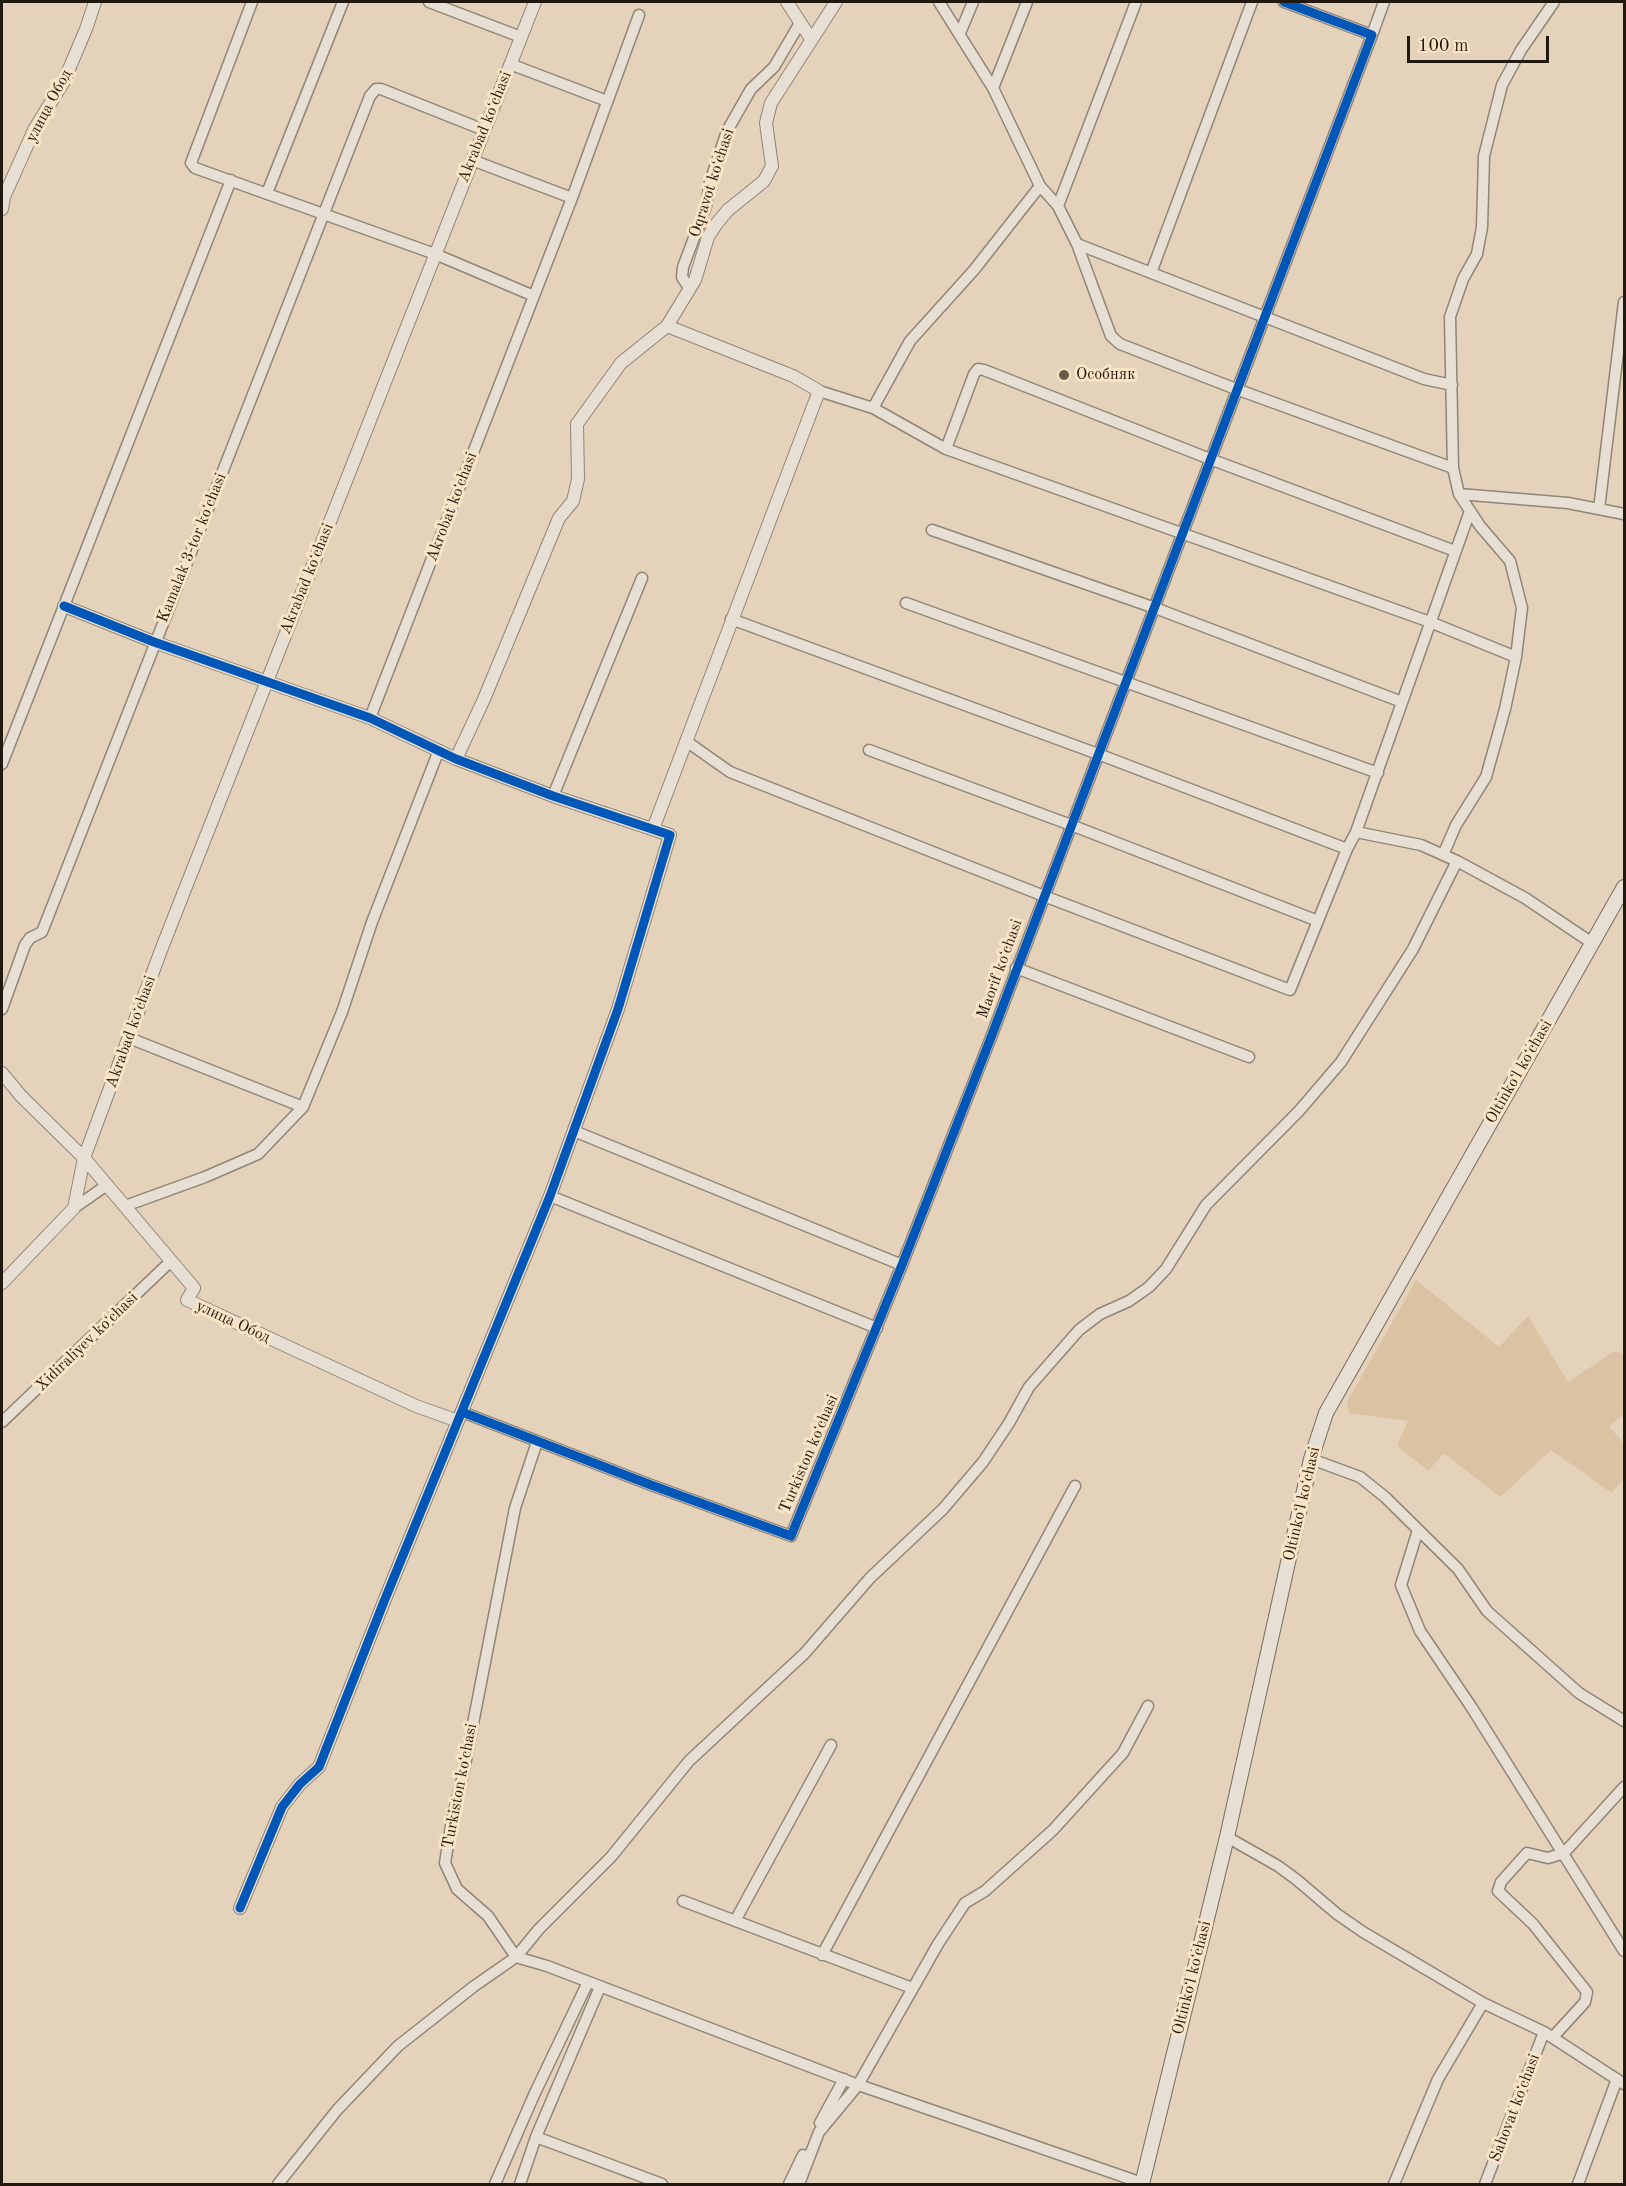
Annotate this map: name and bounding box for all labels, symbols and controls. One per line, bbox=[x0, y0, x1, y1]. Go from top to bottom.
scale bar bbox=[1410, 24, 1552, 62]
text: 100 m bbox=[1418, 37, 1469, 55]
street label: улица Обод bbox=[22, 66, 76, 146]
street label: Akrabad koʻchasi bbox=[454, 69, 516, 185]
street label: Oqravot koʻchasi bbox=[685, 126, 739, 240]
place label: Особняк bbox=[1076, 365, 1135, 385]
marker: Особняк bbox=[1057, 368, 1071, 382]
street label: Akrobat koʻchasi bbox=[422, 450, 482, 564]
street label: Kamalak 3-tor koʻchasi bbox=[153, 470, 231, 626]
street label: Akrabad koʻchasi bbox=[276, 521, 338, 637]
street label: Maorif koʻchasi bbox=[973, 917, 1027, 1021]
street label: Akrabad koʻchasi bbox=[102, 973, 160, 1091]
street label: Oltinkoʻl koʻchasi bbox=[1482, 1017, 1556, 1127]
street label: Xidiraliyev koʻchasi bbox=[32, 1288, 142, 1396]
street label: улица Обод bbox=[193, 1296, 273, 1348]
street label: Turkiston koʻchasi bbox=[775, 1392, 843, 1516]
street label: Oltinkoʻl koʻchasi bbox=[1280, 1445, 1324, 1563]
street label: Turkiston koʻchasi bbox=[438, 1722, 482, 1850]
street label: Oltinkoʻl koʻchasi bbox=[1169, 1919, 1215, 2037]
street label: Sahovat koʻchasi bbox=[1486, 2051, 1544, 2165]

